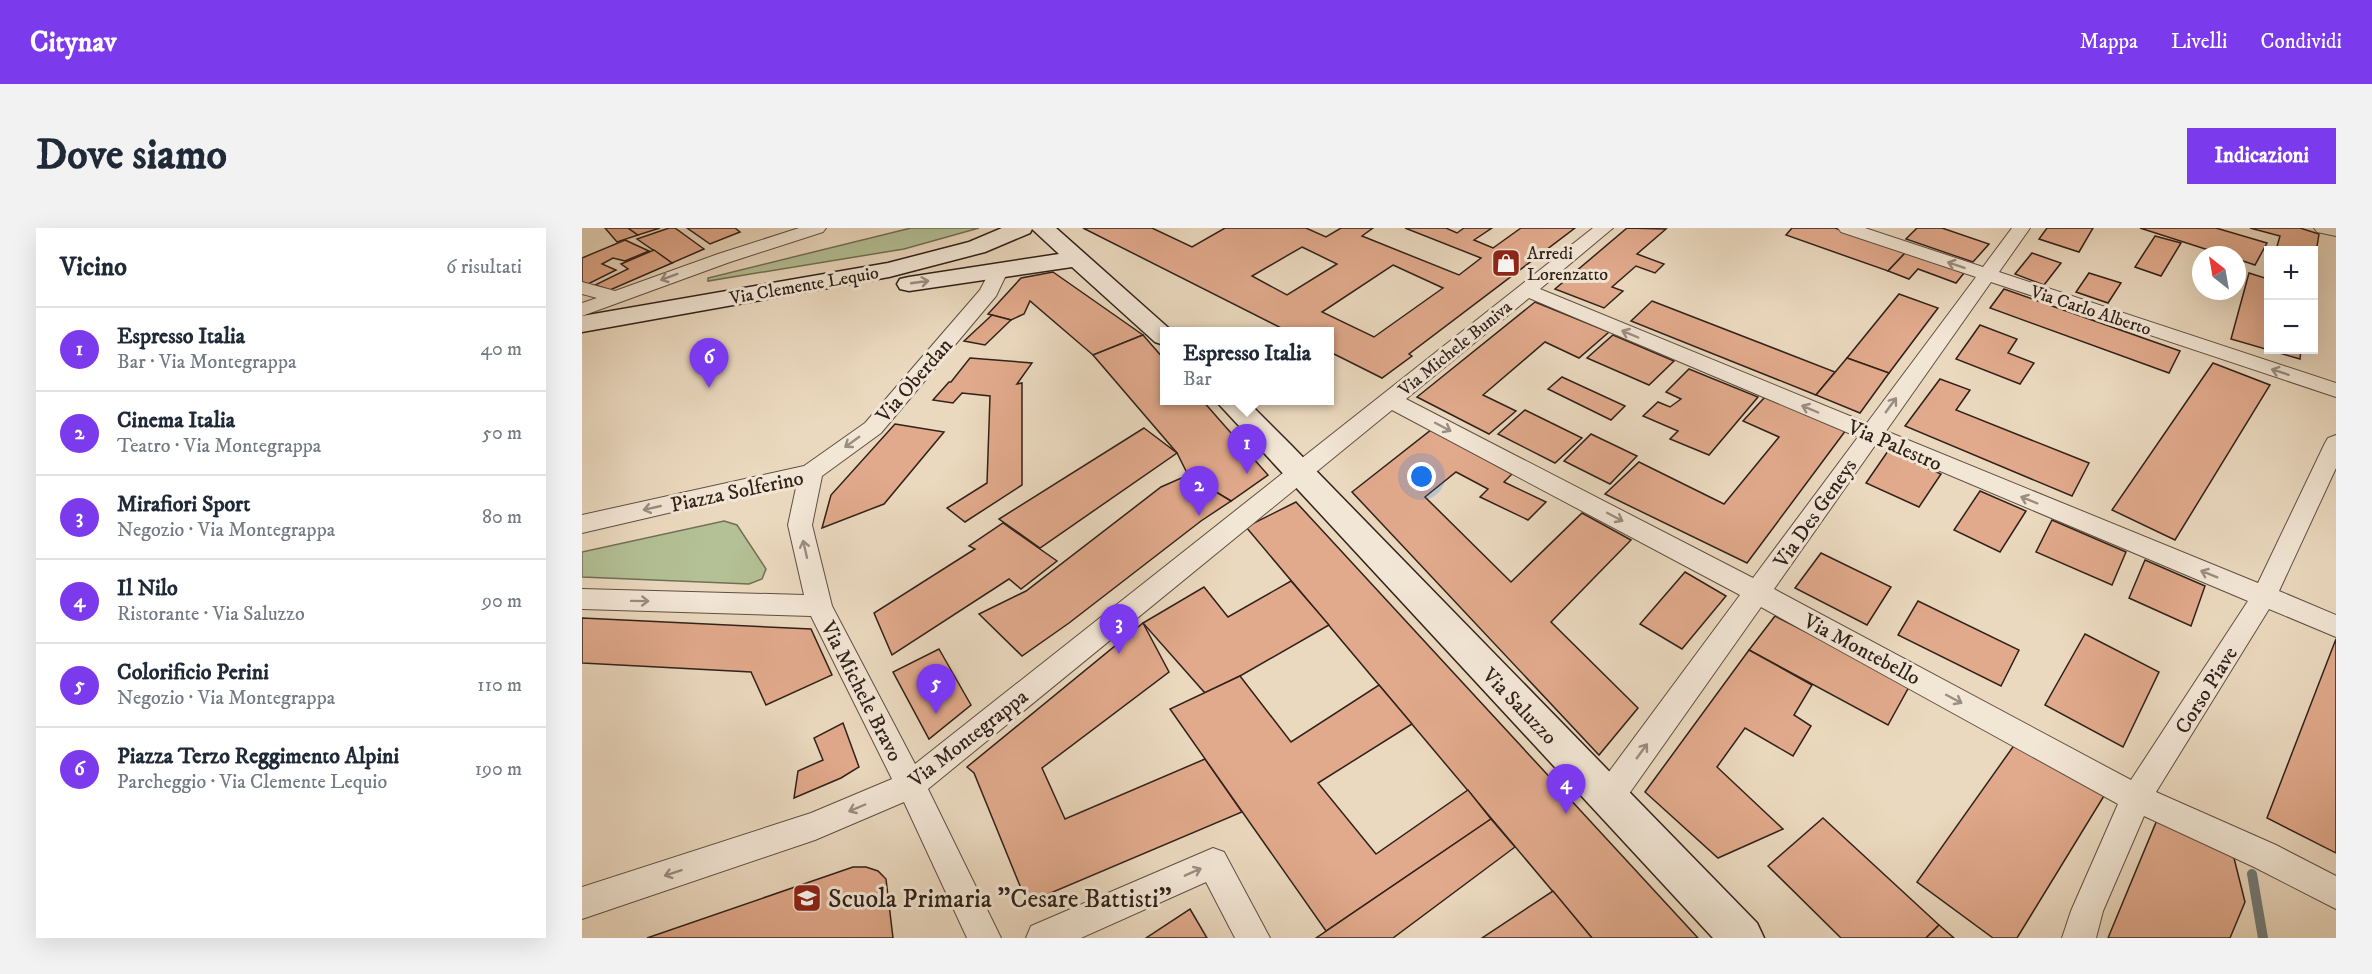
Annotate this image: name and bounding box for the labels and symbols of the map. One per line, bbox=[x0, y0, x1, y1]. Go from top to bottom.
place label: Arredi Lorenzatto bbox=[1527, 243, 1608, 286]
north arrow bbox=[2192, 246, 2246, 300]
shop icon: Arredi Lorenzatto bbox=[1490, 247, 1522, 279]
one-way arrow bbox=[1947, 259, 1965, 270]
street label: Via Clemente Lequio bbox=[727, 262, 881, 310]
one-way arrow bbox=[660, 273, 679, 284]
one-way arrow bbox=[910, 276, 930, 287]
street label: Via Carlo Alberto bbox=[2027, 281, 2154, 341]
street label: Via Michele Buniva bbox=[1394, 296, 1517, 402]
one-way arrow bbox=[1621, 328, 1640, 339]
street label: Via Oberdan bbox=[870, 333, 959, 429]
pin: 6 bbox=[690, 338, 728, 388]
one-way arrow bbox=[2271, 366, 2290, 377]
one-way arrow bbox=[1885, 398, 1897, 414]
one-way arrow bbox=[1801, 403, 1819, 414]
street label: Via Palestro bbox=[1843, 414, 1946, 477]
one-way arrow bbox=[1433, 422, 1451, 433]
pin: 1 bbox=[1228, 424, 1266, 474]
one-way arrow bbox=[845, 436, 861, 448]
street label: Via Des Geneys bbox=[1768, 454, 1863, 574]
your location bbox=[1407, 462, 1436, 491]
street label: Piazza Solferino bbox=[668, 465, 806, 519]
pin: 2 bbox=[1180, 466, 1218, 516]
one-way arrow bbox=[2020, 494, 2038, 505]
one-way arrow bbox=[643, 503, 662, 515]
one-way arrow bbox=[1606, 512, 1624, 524]
one-way arrow bbox=[799, 540, 811, 559]
one-way arrow bbox=[2200, 568, 2219, 579]
one-way arrow bbox=[630, 595, 650, 607]
pin: 3 bbox=[1100, 604, 1138, 654]
street label: Via Montebello bbox=[1798, 608, 1924, 692]
street label: Via Michele Bravo bbox=[814, 616, 908, 766]
street label: Corso Piave bbox=[2170, 642, 2244, 739]
street label: Via Saluzzo bbox=[1476, 662, 1562, 751]
pin: 5 bbox=[916, 664, 956, 714]
street label: Via Montegrappa bbox=[903, 684, 1034, 794]
one-way arrow bbox=[1945, 693, 1962, 705]
one-way arrow bbox=[1635, 743, 1648, 759]
pin: 4 bbox=[1546, 764, 1586, 814]
one-way arrow bbox=[848, 803, 866, 814]
one-way arrow bbox=[1183, 866, 1201, 877]
one-way arrow bbox=[664, 869, 683, 880]
school or university icon: Scuola Primaria "Cesare Battisti" bbox=[791, 882, 823, 914]
place label: Scuola Primaria "Cesare Battisti" bbox=[828, 883, 1172, 916]

